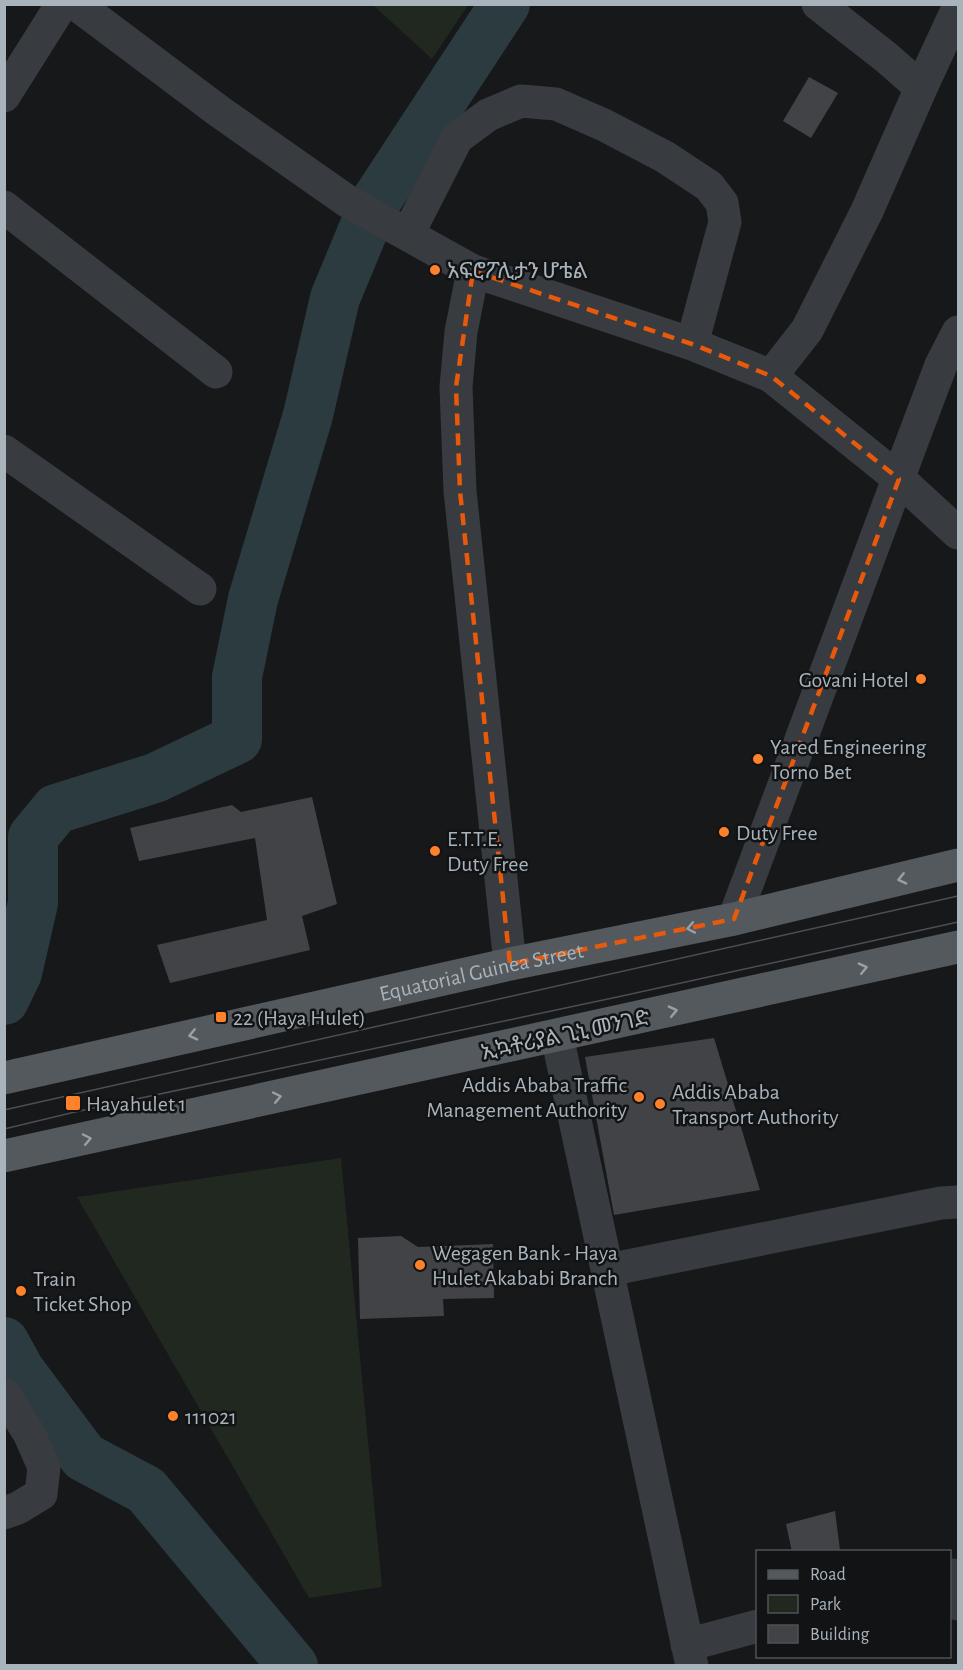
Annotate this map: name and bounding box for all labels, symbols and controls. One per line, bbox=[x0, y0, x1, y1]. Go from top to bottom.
place label: አፍሮፖሊታን ሆቴል bbox=[447, 260, 588, 282]
marker: አፍሮፖሊታን ሆቴል bbox=[428, 263, 442, 277]
place label: Govani Hotel bbox=[799, 669, 909, 691]
marker: Govani Hotel bbox=[914, 672, 928, 686]
place label: Yared Engineering Torno Bet bbox=[770, 736, 927, 783]
marker: Yared Engineering Torno Bet bbox=[751, 752, 765, 766]
place label: Duty Free bbox=[736, 822, 818, 844]
marker: Duty Free bbox=[717, 825, 731, 839]
place label: E.T.T.E. Duty Free bbox=[447, 828, 529, 875]
marker: E.T.T.E. Duty Free bbox=[428, 844, 442, 858]
one-way arrow bbox=[897, 871, 907, 884]
one-way arrow bbox=[687, 921, 697, 934]
street label: Equatorial Guinea Street bbox=[377, 940, 585, 1005]
one-way arrow bbox=[858, 963, 868, 976]
one-way arrow bbox=[668, 1005, 678, 1018]
street label: ኢኳቶሪያል ጊኒ መንገድ bbox=[479, 1006, 652, 1064]
place label: 22 (Haya Hulet) bbox=[233, 1007, 366, 1029]
marker: 22 (Haya Hulet) bbox=[214, 1010, 228, 1024]
one-way arrow bbox=[188, 1028, 198, 1041]
place label: Addis Ababa Traffic Management Authority bbox=[426, 1074, 628, 1121]
place label: Addis Ababa Transport Authority bbox=[672, 1081, 839, 1128]
marker: Addis Ababa Traffic Management Authority bbox=[632, 1090, 646, 1104]
one-way arrow bbox=[272, 1091, 282, 1104]
place label: Hayahulet 1 bbox=[86, 1093, 186, 1115]
marker: Hayahulet 1 bbox=[64, 1094, 82, 1112]
marker: Addis Ababa Transport Authority bbox=[653, 1097, 667, 1111]
one-way arrow bbox=[82, 1133, 92, 1146]
place label: Wegagen Bank - Haya Hulet Akababi Branch bbox=[432, 1242, 618, 1289]
marker: Wegagen Bank - Haya Hulet Akababi Branch bbox=[413, 1258, 427, 1272]
place label: Train Ticket Shop bbox=[33, 1268, 132, 1315]
marker: Train Ticket Shop bbox=[14, 1284, 28, 1298]
place label: 111021 bbox=[185, 1406, 237, 1428]
marker: 111021 bbox=[166, 1409, 180, 1423]
legend bbox=[756, 1550, 951, 1658]
text: Road bbox=[810, 1566, 846, 1584]
text: Park bbox=[810, 1596, 842, 1614]
text: Building bbox=[810, 1626, 870, 1644]

